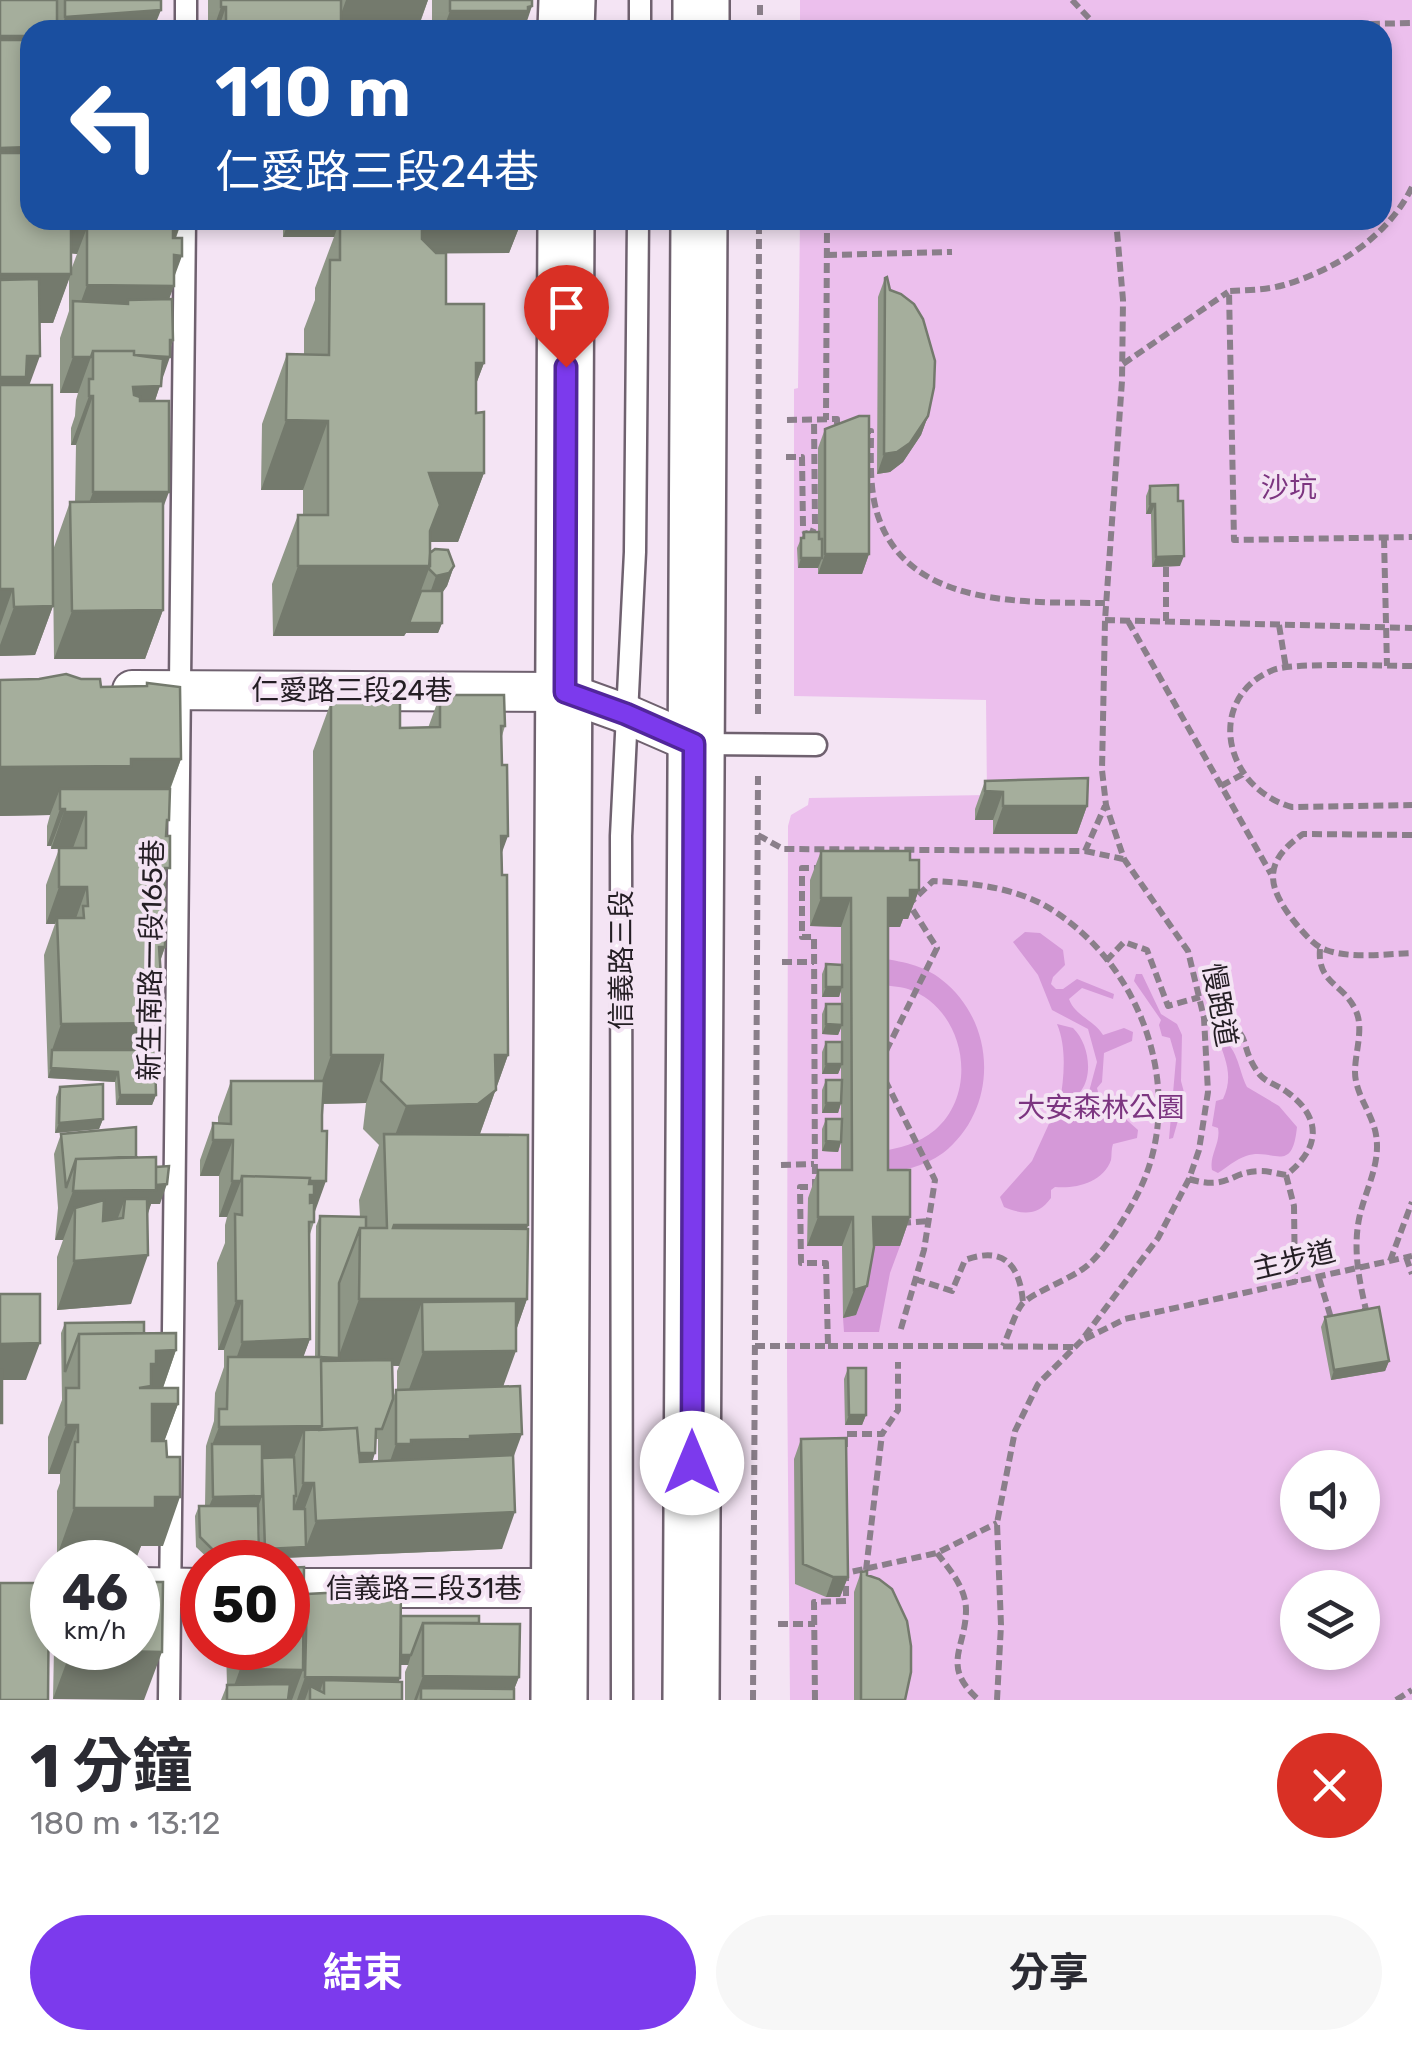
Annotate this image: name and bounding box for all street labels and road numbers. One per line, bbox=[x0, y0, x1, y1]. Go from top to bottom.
street label: 仁愛路三段24巷 bbox=[251, 674, 453, 707]
street label: 新生南路一段165巷 bbox=[132, 839, 170, 1081]
street label: 信義路三段 bbox=[605, 890, 638, 1030]
street label: 慢跑道 bbox=[1196, 961, 1244, 1049]
street label: 主步道 bbox=[1249, 1234, 1339, 1286]
street label: 信義路三段31巷 bbox=[326, 1572, 522, 1605]

